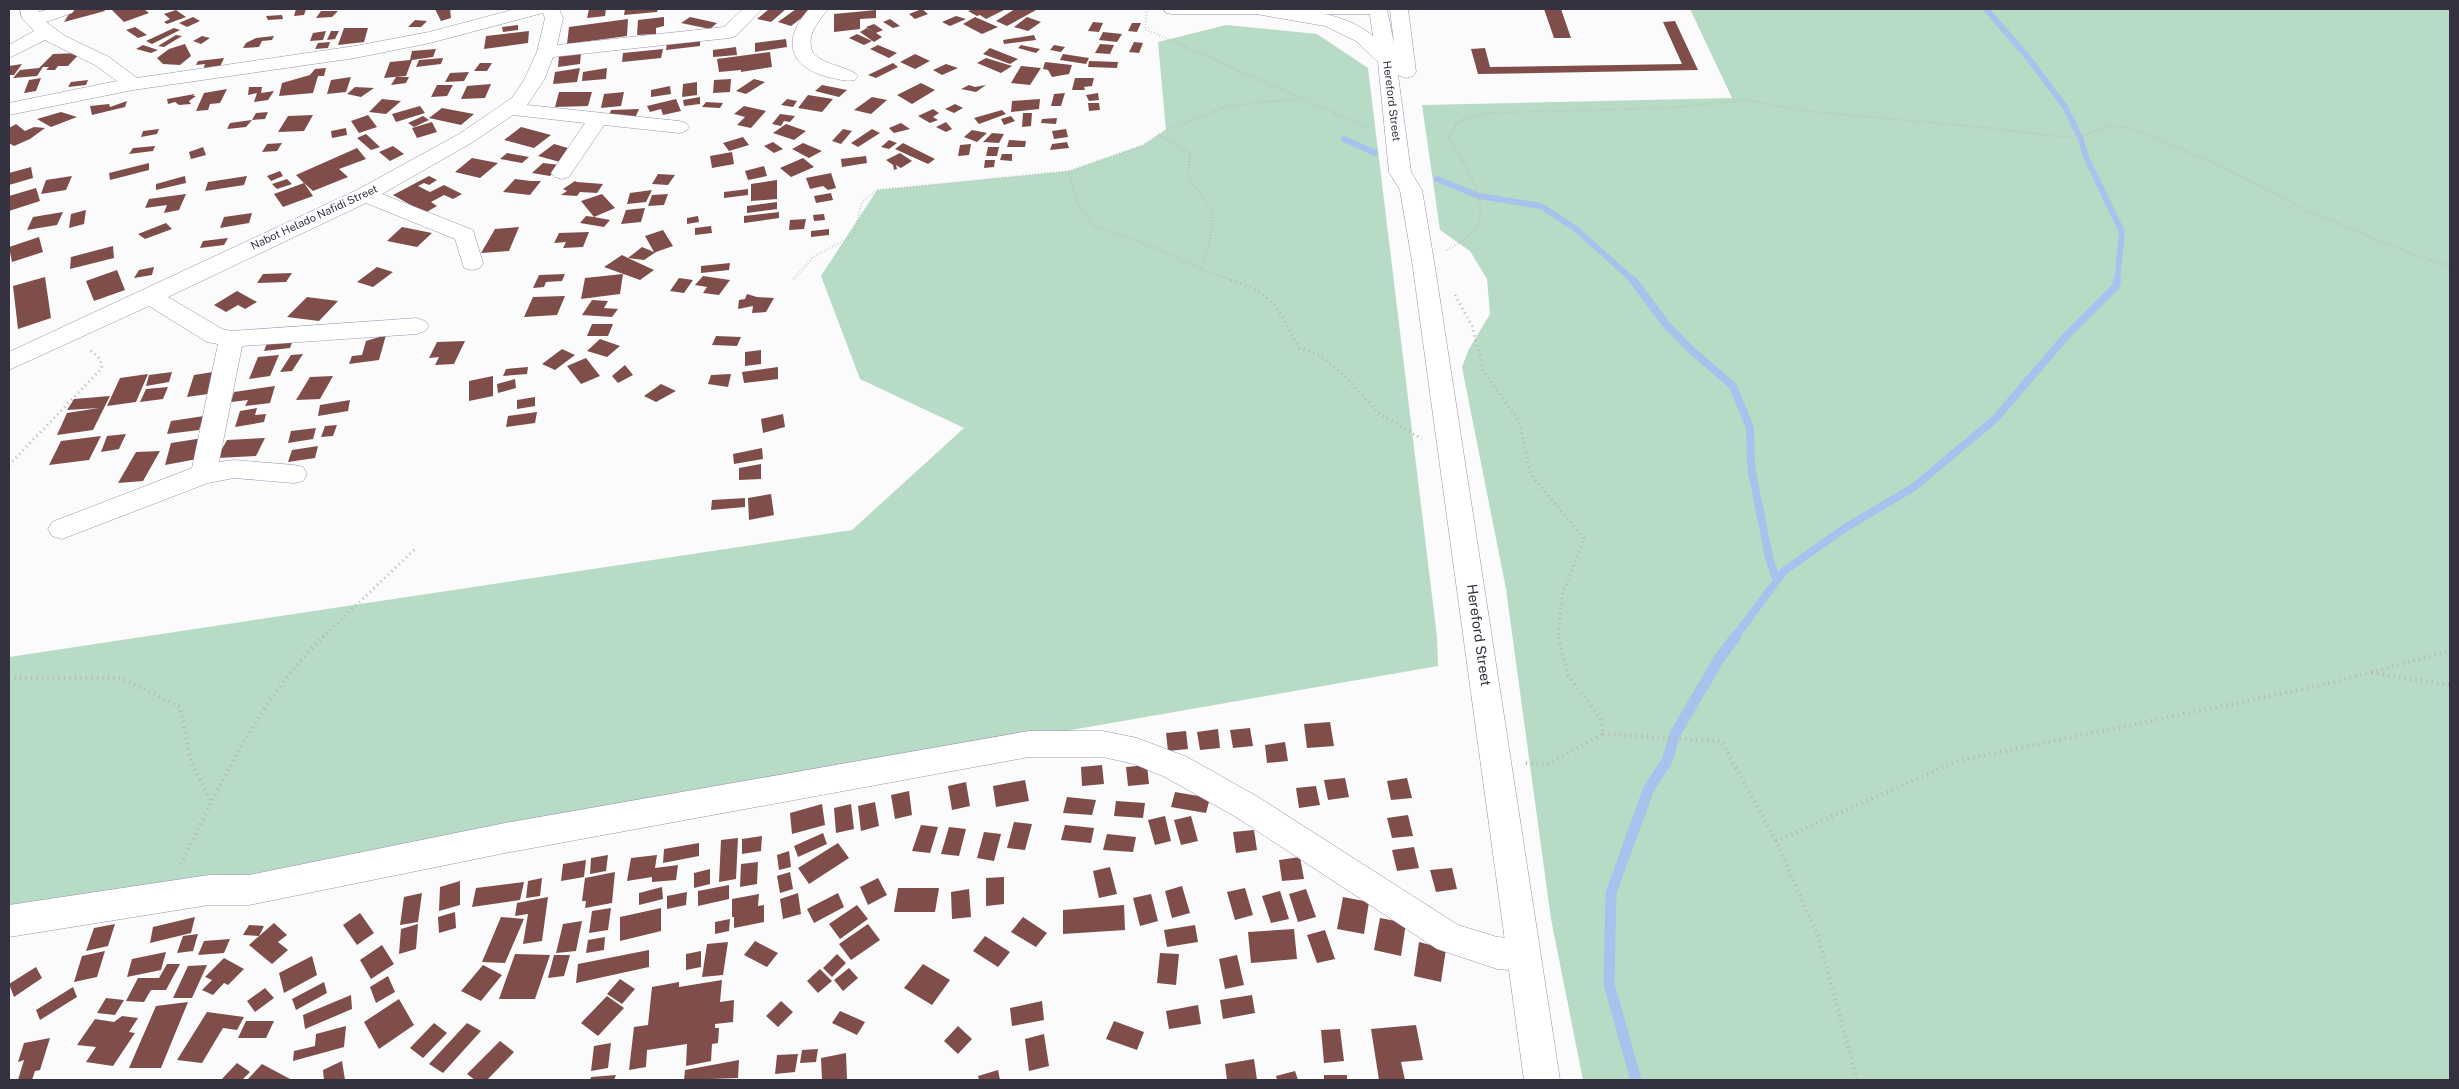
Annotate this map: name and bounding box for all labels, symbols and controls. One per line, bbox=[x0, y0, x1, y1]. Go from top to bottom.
street label: Hereford Street bbox=[1381, 60, 1403, 142]
street label: Nabot Helado Nafidi Street bbox=[249, 182, 379, 252]
street label: Hereford Street bbox=[1464, 583, 1494, 687]

